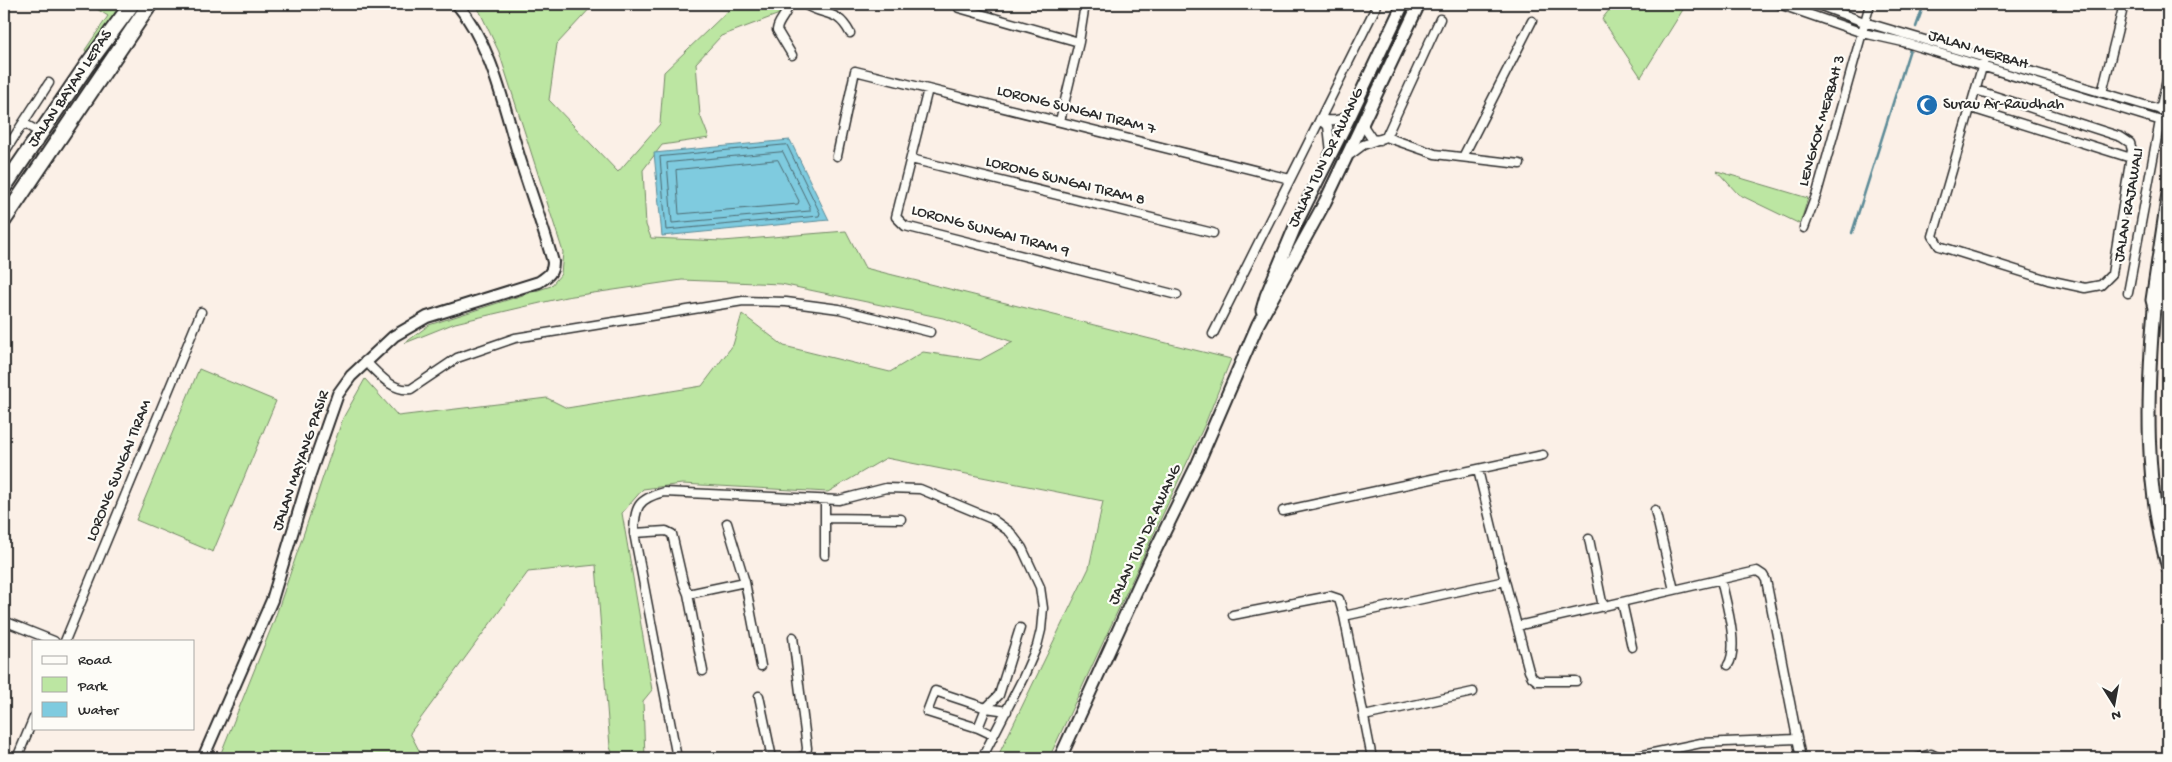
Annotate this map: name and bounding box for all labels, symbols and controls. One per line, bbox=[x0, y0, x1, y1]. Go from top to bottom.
street label: JALAN BAYAN LEPAS bbox=[25, 26, 118, 151]
street label: JALAN MERBAH bbox=[1926, 27, 2031, 75]
street label: LENGKOK MERBAH 3 bbox=[1795, 53, 1851, 189]
street label: LORONG SUNGAI TIRAM 7 bbox=[995, 82, 1158, 140]
street label: JALAN TUN DR AWANG bbox=[1285, 84, 1369, 231]
mosque icon: Surau Ar-Raudhah bbox=[1915, 93, 1939, 117]
place label: Surau Ar-Raudhah bbox=[1943, 96, 2065, 115]
street label: JALAN RAJAWALI bbox=[2111, 146, 2149, 264]
street label: LORONG SUNGAI TIRAM 8 bbox=[983, 153, 1147, 211]
street label: LORONG SUNGAI TIRAM 9 bbox=[909, 202, 1071, 262]
street label: JALAN MAYANG PASIR bbox=[269, 388, 335, 534]
street label: LORONG SUNGAI TIRAM bbox=[83, 397, 157, 545]
street label: JALAN TUN DR AWANG bbox=[1105, 461, 1187, 608]
legend bbox=[32, 640, 195, 730]
text: Road bbox=[78, 652, 112, 670]
text: Park bbox=[77, 678, 108, 696]
north arrow bbox=[2090, 680, 2140, 730]
text: Water bbox=[78, 702, 120, 720]
text: N bbox=[2110, 705, 2122, 724]

